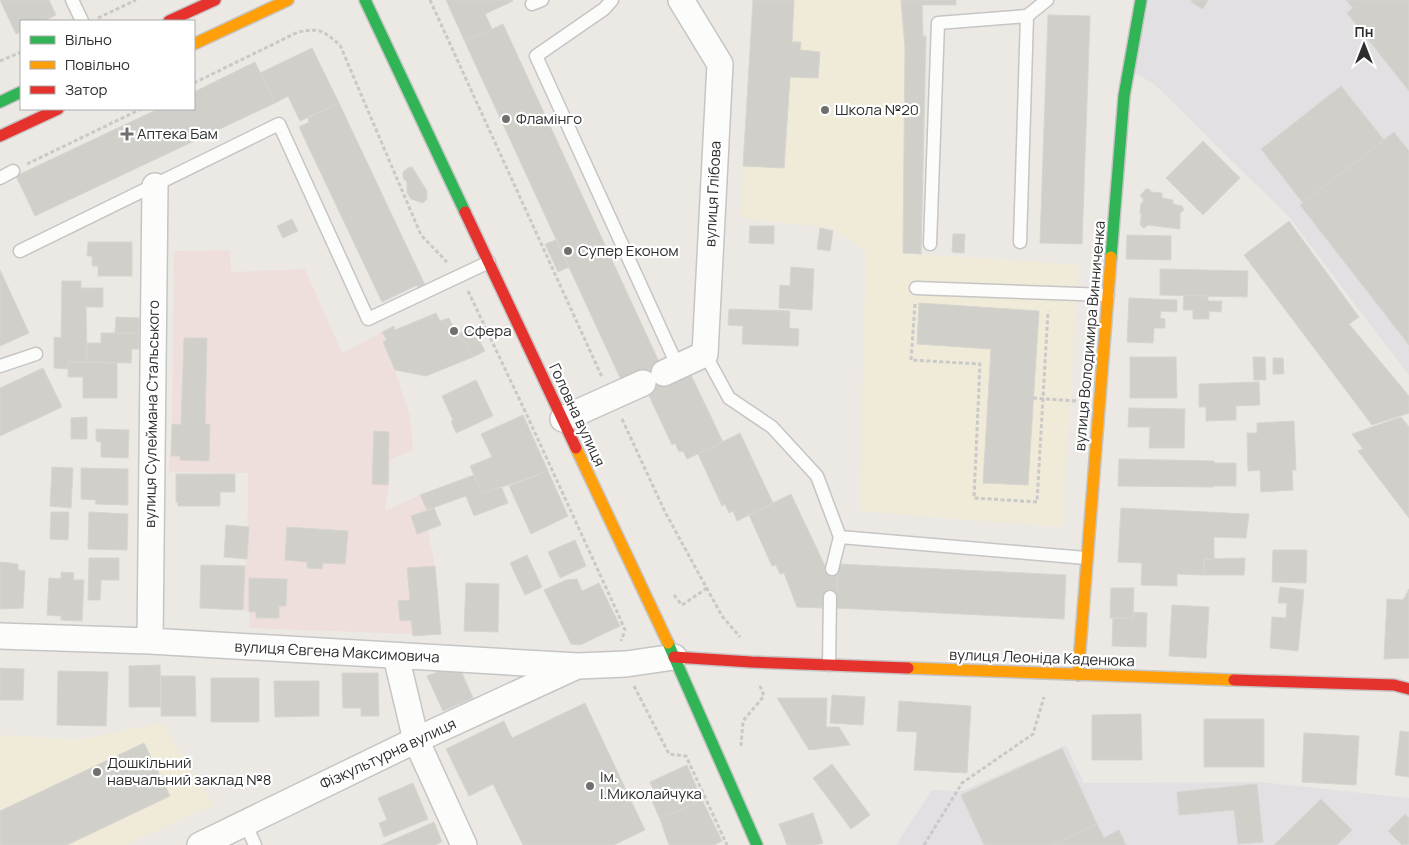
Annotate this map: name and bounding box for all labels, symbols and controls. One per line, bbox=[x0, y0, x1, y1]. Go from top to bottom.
legend bbox=[20, 20, 195, 110]
north arrow bbox=[1339, 20, 1389, 70]
text: Пн bbox=[1355, 22, 1373, 41]
text: Вільно bbox=[65, 29, 112, 50]
text: Повільно bbox=[65, 54, 130, 75]
text: Затор bbox=[65, 79, 108, 100]
place label: Школа №20 bbox=[835, 99, 919, 120]
marker: Школа №20 bbox=[819, 104, 831, 116]
place label: Фламінго bbox=[516, 108, 582, 129]
marker: Фламінго bbox=[500, 113, 512, 125]
place label: Аптека Бам bbox=[137, 123, 218, 144]
marker: Аптека Бам bbox=[121, 128, 133, 140]
street label: вулиця Глібова bbox=[699, 140, 726, 248]
street label: вулиця Володимира Винниченка bbox=[1069, 220, 1110, 452]
place label: Супер Економ bbox=[578, 240, 679, 261]
marker: Супер Економ bbox=[562, 245, 574, 257]
street label: вулиця Сулеймана Стальського bbox=[139, 300, 164, 528]
place label: Сфера bbox=[464, 320, 512, 341]
marker: Сфера bbox=[448, 325, 460, 337]
street label: Головна вулиця bbox=[544, 360, 611, 470]
street label: вулиця Євгена Максимовича bbox=[234, 636, 440, 667]
street label: вулиця Леоніда Каденюка bbox=[949, 644, 1135, 671]
street label: Фізкультурна вулиця bbox=[316, 713, 459, 794]
place label: Дошкільний навчальний заклад №8 bbox=[107, 752, 272, 790]
marker: Дошкільний навчальний заклад №8 bbox=[91, 766, 103, 778]
place label: Ім. І.Миколайчука bbox=[600, 766, 702, 804]
marker: Ім. І.Миколайчука bbox=[584, 780, 596, 792]

